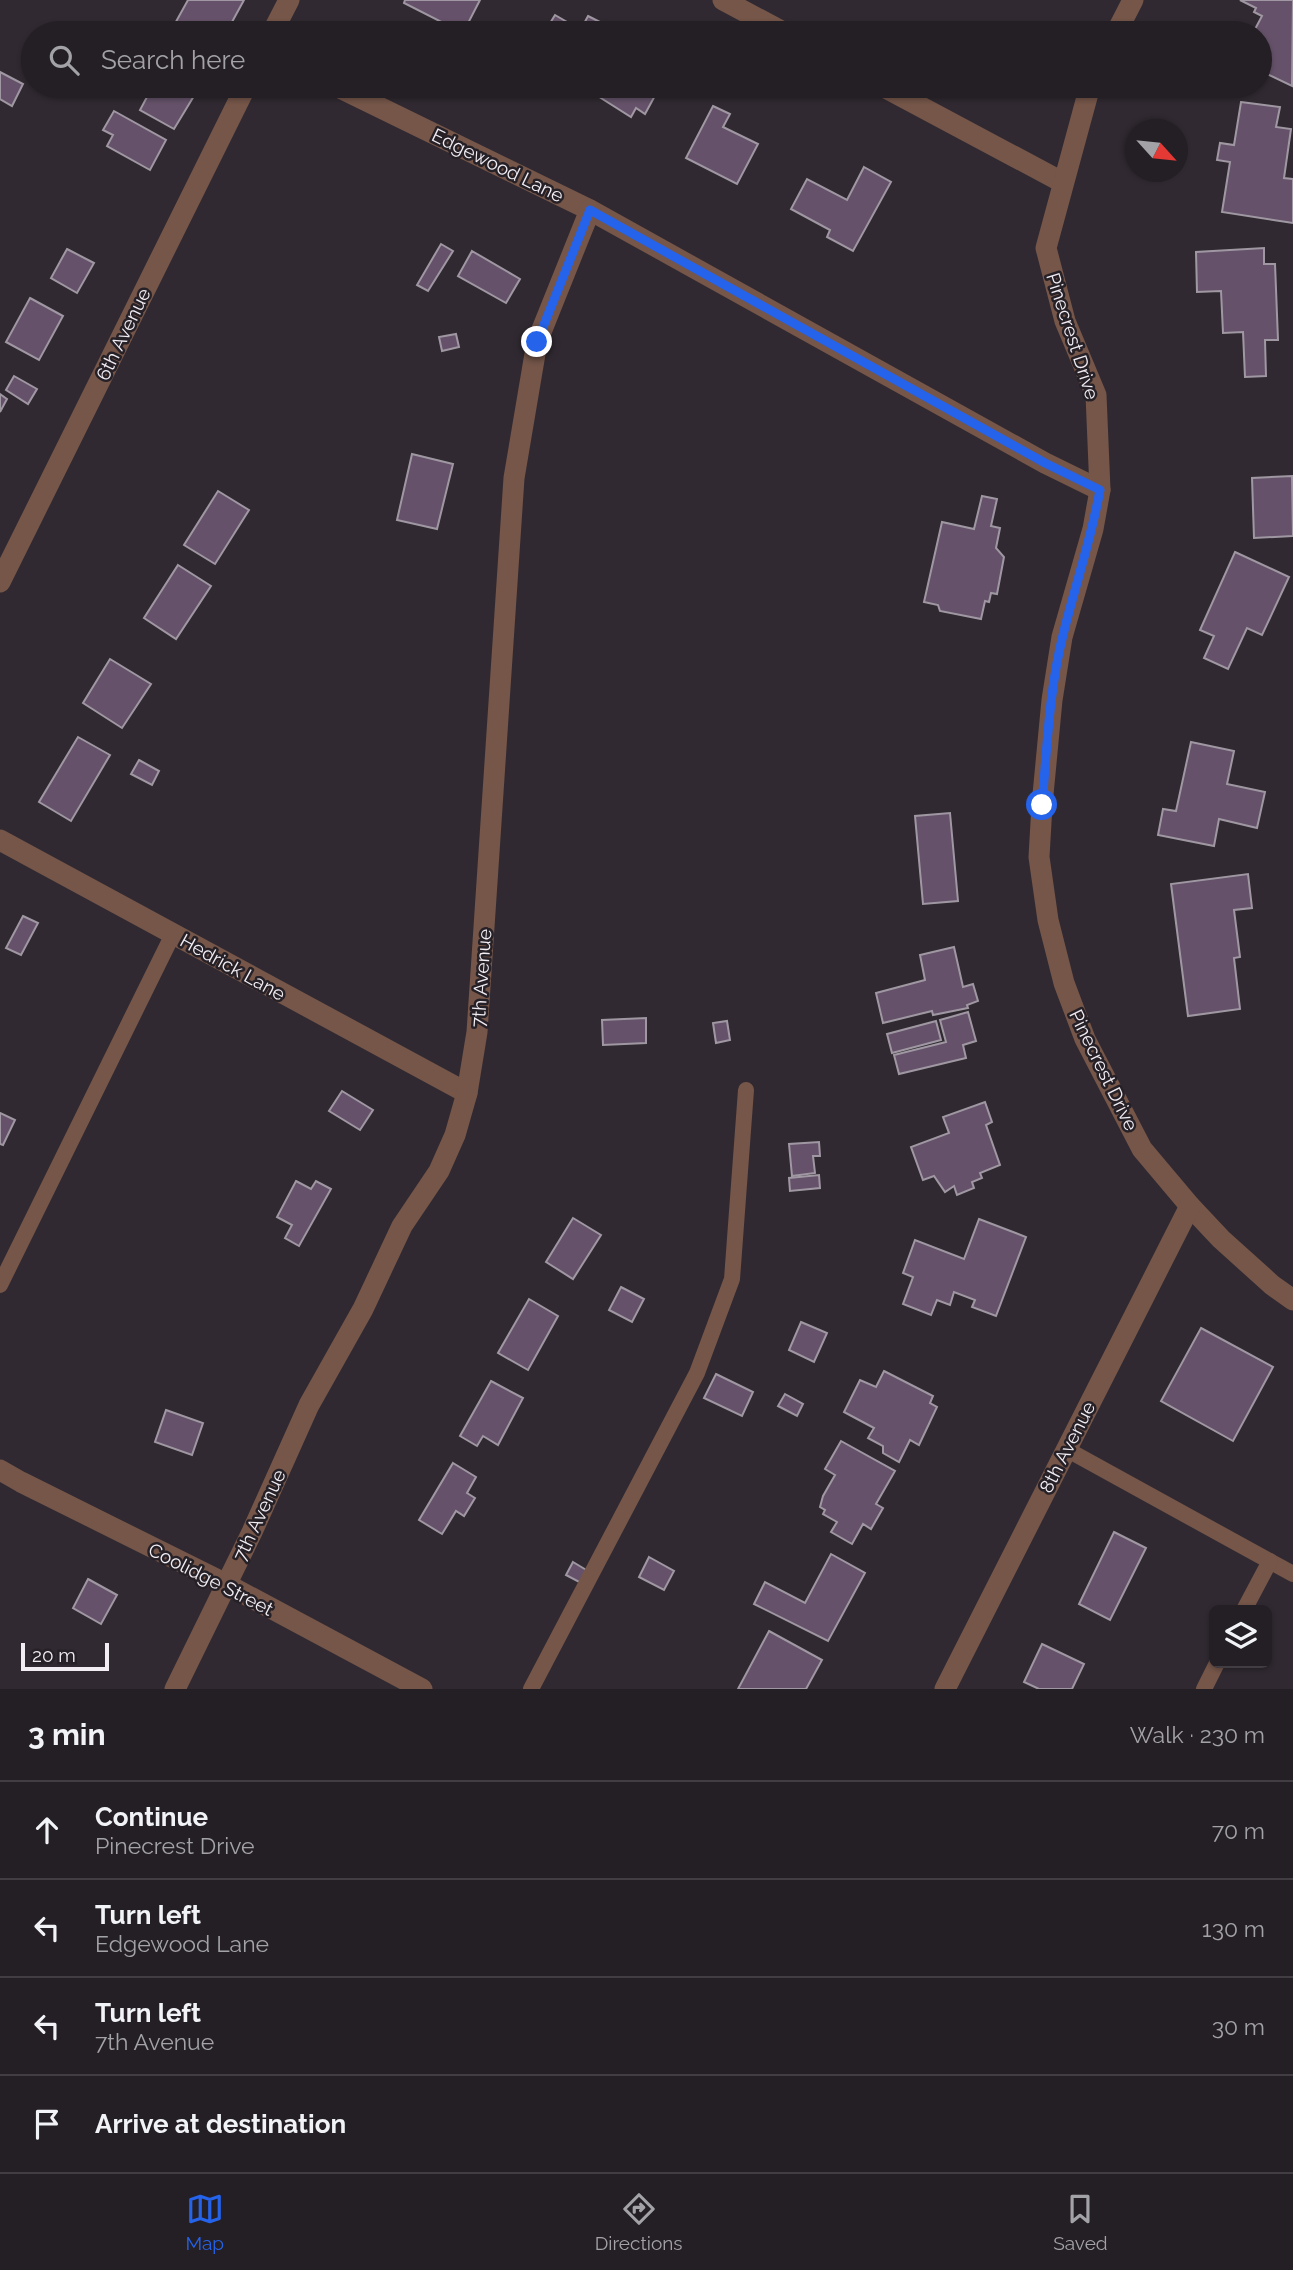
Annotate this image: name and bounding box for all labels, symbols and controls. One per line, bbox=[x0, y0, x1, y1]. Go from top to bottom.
search box bbox=[21, 21, 1272, 98]
icon: search bbox=[45, 41, 83, 79]
text: Search here bbox=[101, 45, 245, 75]
north arrow bbox=[1125, 119, 1188, 182]
street label: Edgewood Lane bbox=[429, 124, 567, 206]
street label: Pinecrest Drive bbox=[1042, 270, 1104, 402]
street label: 6th Avenue bbox=[91, 284, 155, 384]
route end bbox=[521, 326, 552, 357]
route start bbox=[1026, 789, 1057, 820]
street label: 7th Avenue bbox=[467, 928, 495, 1028]
street label: Hedrick Lane bbox=[177, 929, 289, 1005]
street label: Pinecrest Drive bbox=[1065, 1006, 1143, 1134]
street label: 8th Avenue bbox=[1035, 1398, 1099, 1496]
street label: 7th Avenue bbox=[228, 1466, 290, 1564]
street label: Coolidge Street bbox=[145, 1538, 278, 1620]
map controls bbox=[1209, 1605, 1272, 1668]
button: layers bbox=[1209, 1605, 1272, 1668]
scale bar bbox=[21, 1640, 108, 1672]
text: 20 m bbox=[32, 1644, 76, 1666]
text: 3 min bbox=[28, 1717, 106, 1752]
text: Walk · 230 m bbox=[1130, 1721, 1265, 1748]
text: Continue bbox=[95, 1802, 208, 1832]
icon: ahead bbox=[28, 1811, 66, 1849]
text: 70 m bbox=[1212, 1817, 1265, 1844]
text: Pinecrest Drive bbox=[95, 1832, 255, 1859]
text: Turn left bbox=[95, 1900, 201, 1930]
icon: left bbox=[28, 1909, 66, 1947]
text: 130 m bbox=[1202, 1915, 1265, 1942]
text: Edgewood Lane bbox=[95, 1930, 269, 1957]
text: Turn left bbox=[95, 1998, 201, 2028]
icon: left bbox=[28, 2007, 66, 2045]
text: 30 m bbox=[1212, 2013, 1265, 2040]
text: 7th Avenue bbox=[95, 2028, 214, 2055]
icon: arrive bbox=[28, 2105, 66, 2143]
text: Arrive at destination bbox=[95, 2109, 346, 2139]
tab: Map bbox=[185, 2190, 224, 2254]
tab: Directions bbox=[595, 2190, 683, 2254]
tab: Saved bbox=[1053, 2190, 1108, 2254]

